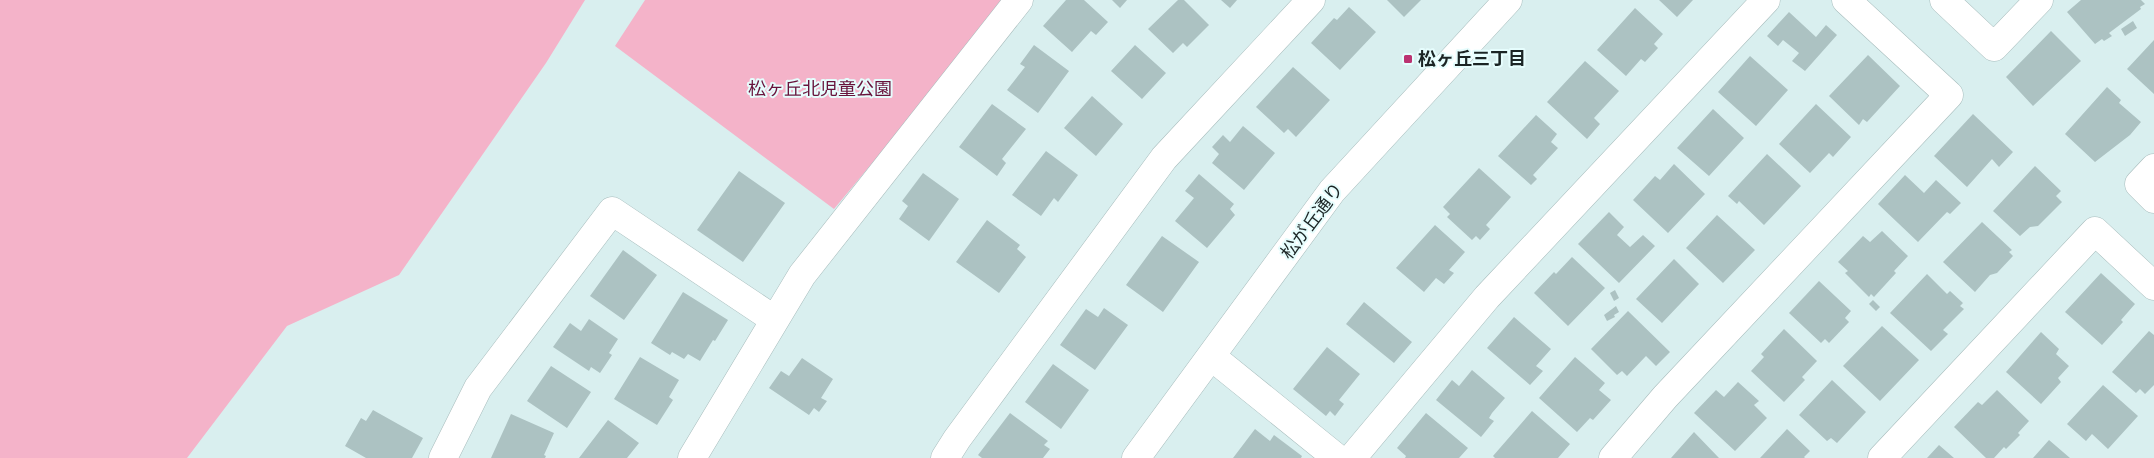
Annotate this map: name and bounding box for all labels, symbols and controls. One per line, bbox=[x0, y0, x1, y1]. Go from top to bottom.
place label: 松ヶ丘三丁目 bbox=[1418, 49, 1526, 69]
marker: 松ヶ丘三丁目 bbox=[1402, 53, 1414, 65]
park label: 松ヶ丘北児童公園 bbox=[748, 79, 892, 99]
street label: 松が丘通り bbox=[1277, 179, 1347, 263]

